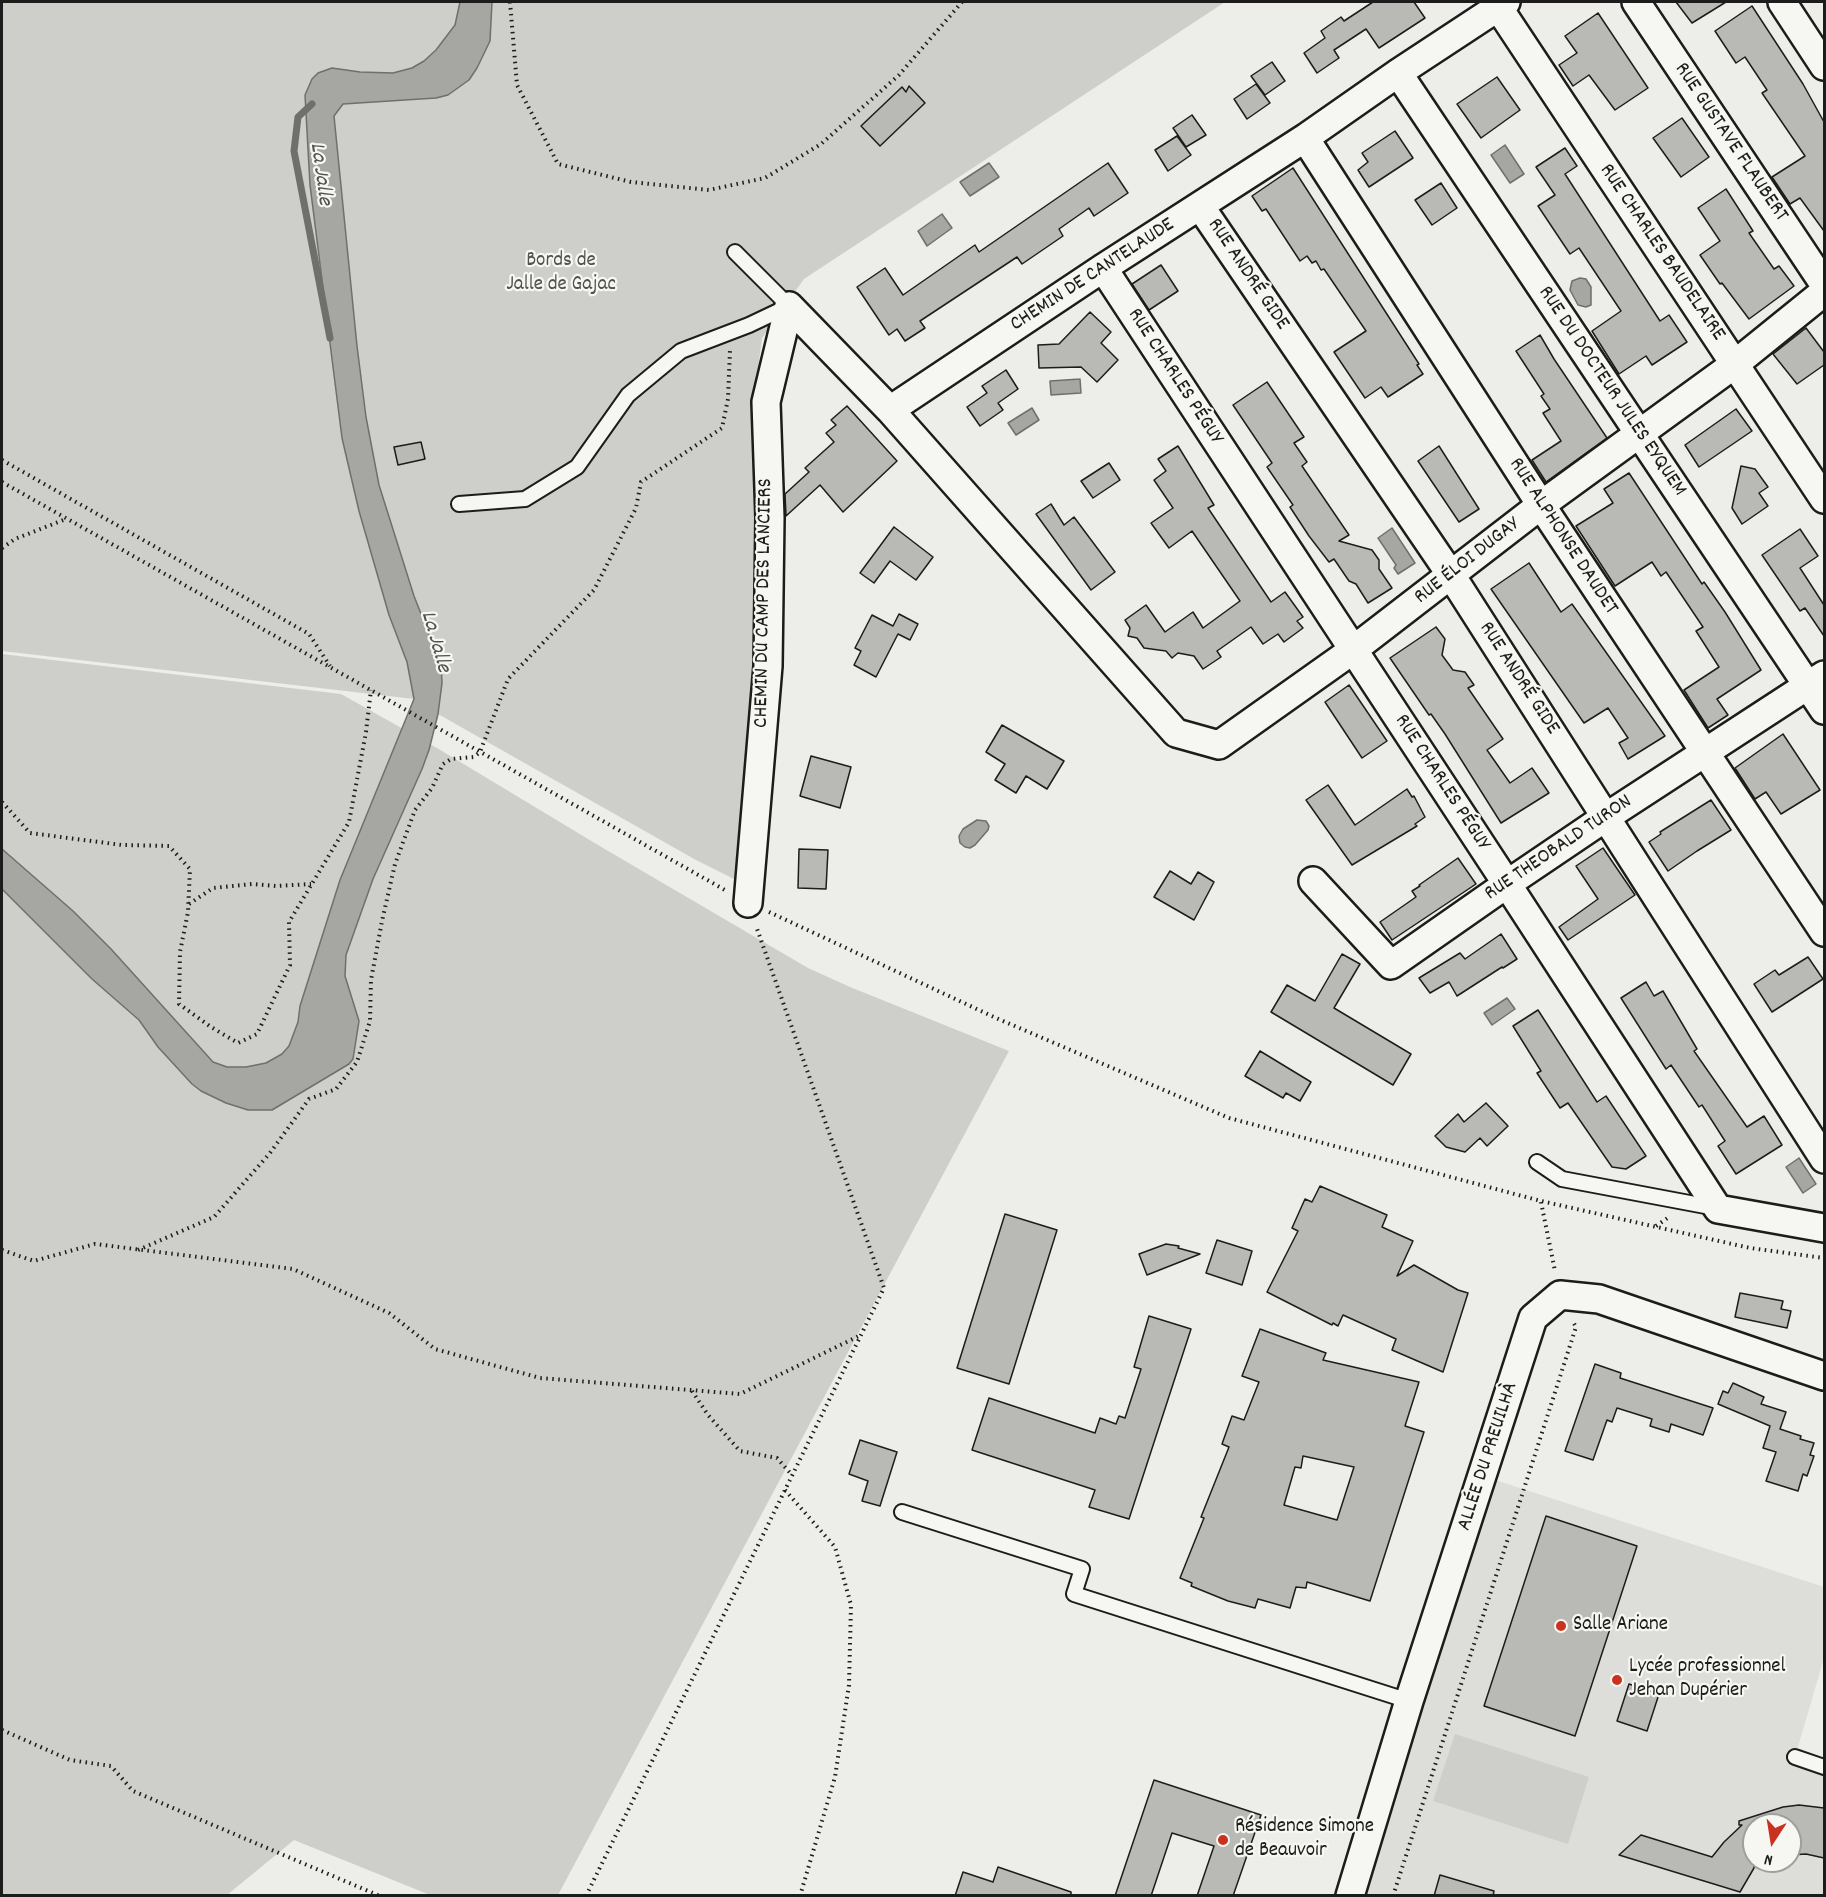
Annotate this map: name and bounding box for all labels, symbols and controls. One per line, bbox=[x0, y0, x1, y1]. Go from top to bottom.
street label: RUE GUSTAVE FLAUBERT bbox=[1667, 59, 1793, 227]
water label: La Jalle bbox=[302, 141, 336, 207]
street label: RUE CHARLES BAUDELAIRE bbox=[1592, 160, 1730, 346]
street label: CHEMIN DE CANTELAUDE bbox=[1006, 214, 1180, 338]
street label: RUE ANDRÉ GIDE bbox=[1200, 214, 1294, 336]
park label: Bords de Jalle de Gajac bbox=[506, 249, 616, 299]
street label: RUE DU DOCTEUR JULES EYQUEM bbox=[1531, 282, 1691, 502]
street label: RUE CHARLES PÉGUY bbox=[1121, 304, 1227, 450]
street label: RUE ALPHONSE DAUDET bbox=[1502, 454, 1622, 620]
street label: CHEMIN DU CAMP DES LANCIERS bbox=[750, 478, 780, 728]
street label: RUE ÉLOI DUGAY bbox=[1410, 513, 1526, 611]
water label: La Jalle bbox=[413, 608, 455, 676]
street label: RUE ANDRÉ GIDE bbox=[1472, 618, 1564, 740]
street label: RUE CHARLES PÉGUY bbox=[1388, 710, 1494, 856]
street label: RUE THEOBALD TURON bbox=[1481, 790, 1637, 908]
street label: ALLÉE DU PREUILHÀ bbox=[1453, 1380, 1525, 1534]
place label: Salle Ariane bbox=[1573, 1613, 1668, 1639]
marker: Salle Ariane bbox=[1554, 1619, 1568, 1633]
place label: Lycée professionnel Jehan Dupérier bbox=[1629, 1655, 1786, 1705]
marker: Lycée professionnel Jehan Dupérier bbox=[1610, 1673, 1624, 1687]
north arrow bbox=[1742, 1813, 1802, 1873]
place label: Résidence Simone de Beauvoir bbox=[1235, 1815, 1374, 1865]
marker: Résidence Simone de Beauvoir bbox=[1216, 1833, 1230, 1847]
text: N bbox=[1762, 1847, 1775, 1871]

